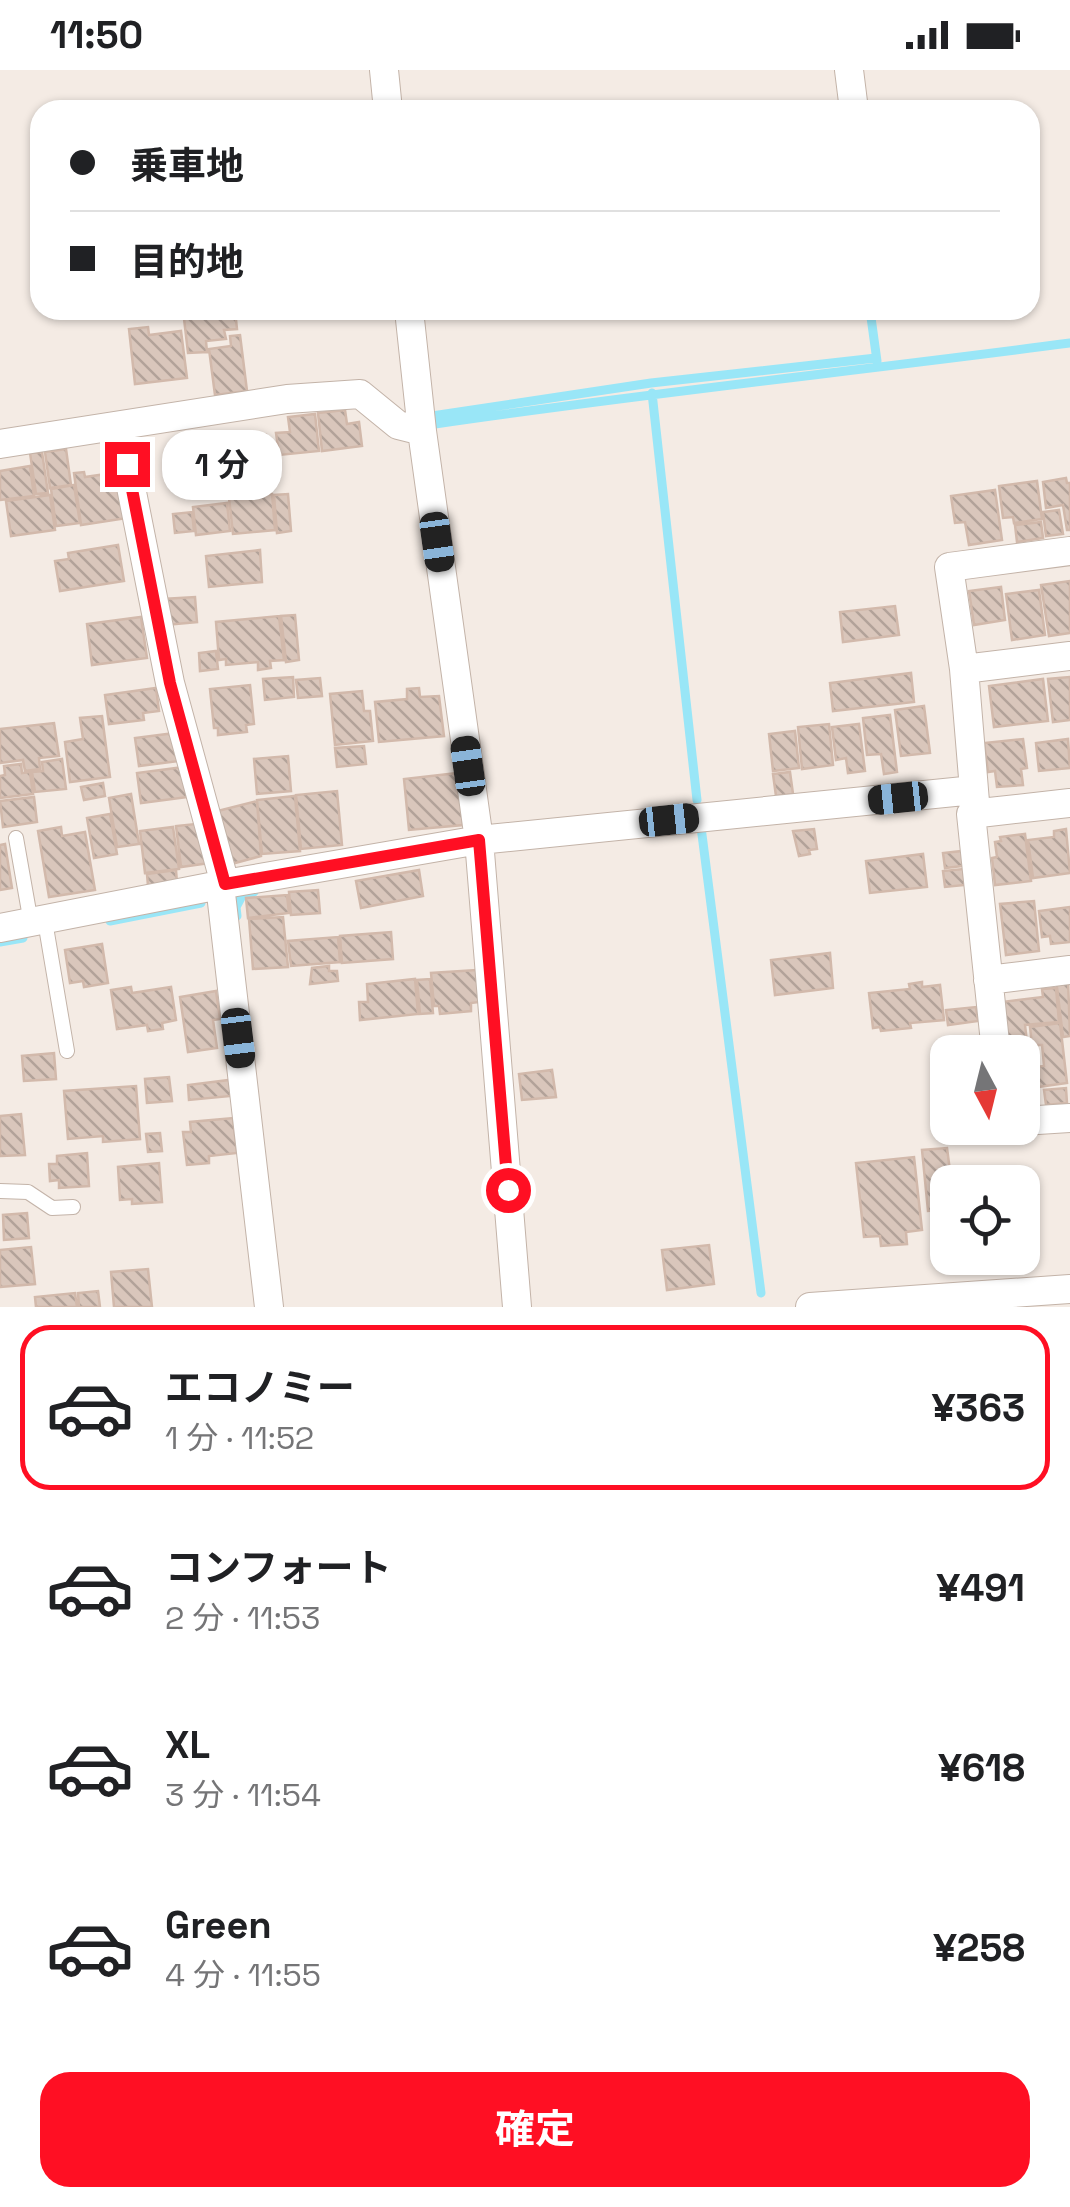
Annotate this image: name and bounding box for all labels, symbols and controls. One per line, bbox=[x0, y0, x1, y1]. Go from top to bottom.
text: 11:50 bbox=[50, 11, 143, 59]
text: 乗車地 bbox=[130, 142, 244, 190]
text: 目的地 bbox=[130, 238, 244, 286]
callout: 1 分 bbox=[162, 429, 282, 499]
route end bbox=[105, 442, 150, 487]
text: 1 分 bbox=[195, 445, 249, 485]
car bbox=[418, 510, 456, 574]
car bbox=[449, 734, 487, 798]
car bbox=[867, 780, 929, 816]
car bbox=[638, 802, 700, 838]
car bbox=[219, 1006, 257, 1070]
north arrow bbox=[930, 1035, 1040, 1145]
map controls bbox=[930, 1035, 1040, 1275]
button: locate bbox=[930, 1165, 1040, 1275]
route start bbox=[486, 1168, 531, 1213]
icon: car bbox=[45, 1363, 135, 1453]
text: エコノミー bbox=[165, 1364, 355, 1412]
text: ¥363 bbox=[932, 1384, 1025, 1432]
text: 1 分 · 11:52 bbox=[165, 1418, 314, 1458]
icon: car bbox=[45, 1543, 135, 1633]
text: コンフォート bbox=[165, 1544, 392, 1592]
text: ¥491 bbox=[937, 1564, 1025, 1612]
text: 2 分 · 11:53 bbox=[165, 1598, 320, 1638]
text: XL bbox=[165, 1721, 210, 1769]
icon: car bbox=[45, 1723, 135, 1813]
text: ¥618 bbox=[938, 1744, 1025, 1792]
text: 3 分 · 11:54 bbox=[165, 1775, 321, 1815]
text: Green bbox=[165, 1901, 272, 1949]
icon: car bbox=[45, 1903, 135, 1993]
text: ¥258 bbox=[933, 1924, 1025, 1972]
text: 4 分 · 11:55 bbox=[165, 1955, 321, 1995]
button: 確定 bbox=[40, 2072, 1030, 2187]

